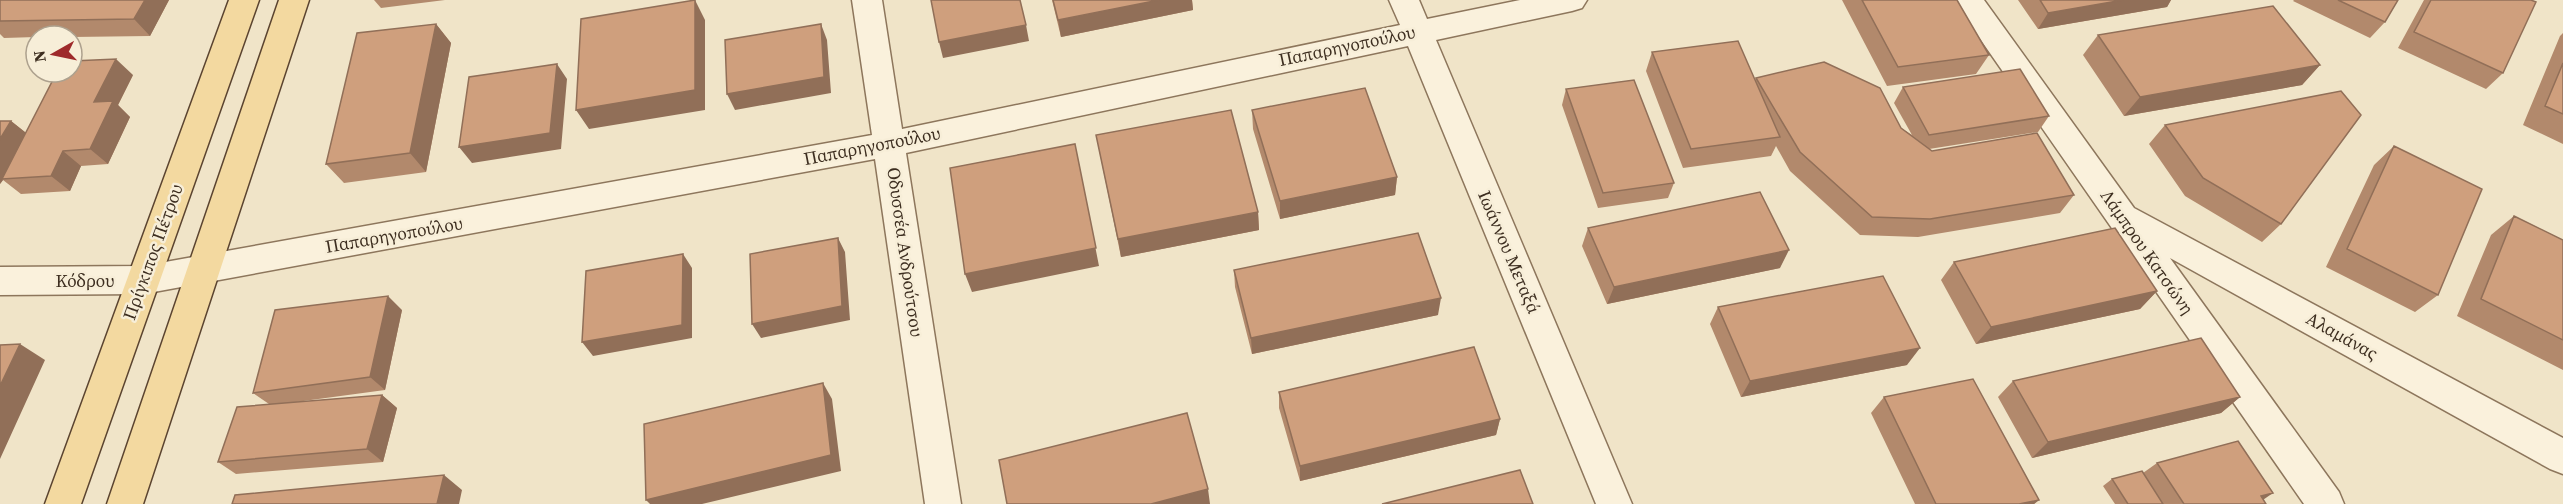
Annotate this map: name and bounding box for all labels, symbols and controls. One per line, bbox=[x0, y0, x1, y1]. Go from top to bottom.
street label: Παπαρηγοπούλου bbox=[1276, 19, 1417, 72]
north arrow bbox=[24, 24, 84, 84]
text: N bbox=[27, 49, 51, 64]
street label: Παπαρηγοπούλου bbox=[801, 120, 943, 171]
street label: Οδυσσέα Ανδρούτσου bbox=[881, 166, 930, 338]
street label: Πρίγκιπος Πέτρου bbox=[116, 180, 189, 323]
street label: Λάμπρου Κατσώνη bbox=[2095, 184, 2200, 319]
street label: Ιωάννου Μεταξά bbox=[1472, 187, 1547, 317]
street label: Παπαρηγοπούλου bbox=[323, 210, 465, 259]
street label: Κόδρου bbox=[56, 268, 114, 293]
street label: Αλαμάνας bbox=[2302, 306, 2383, 366]

